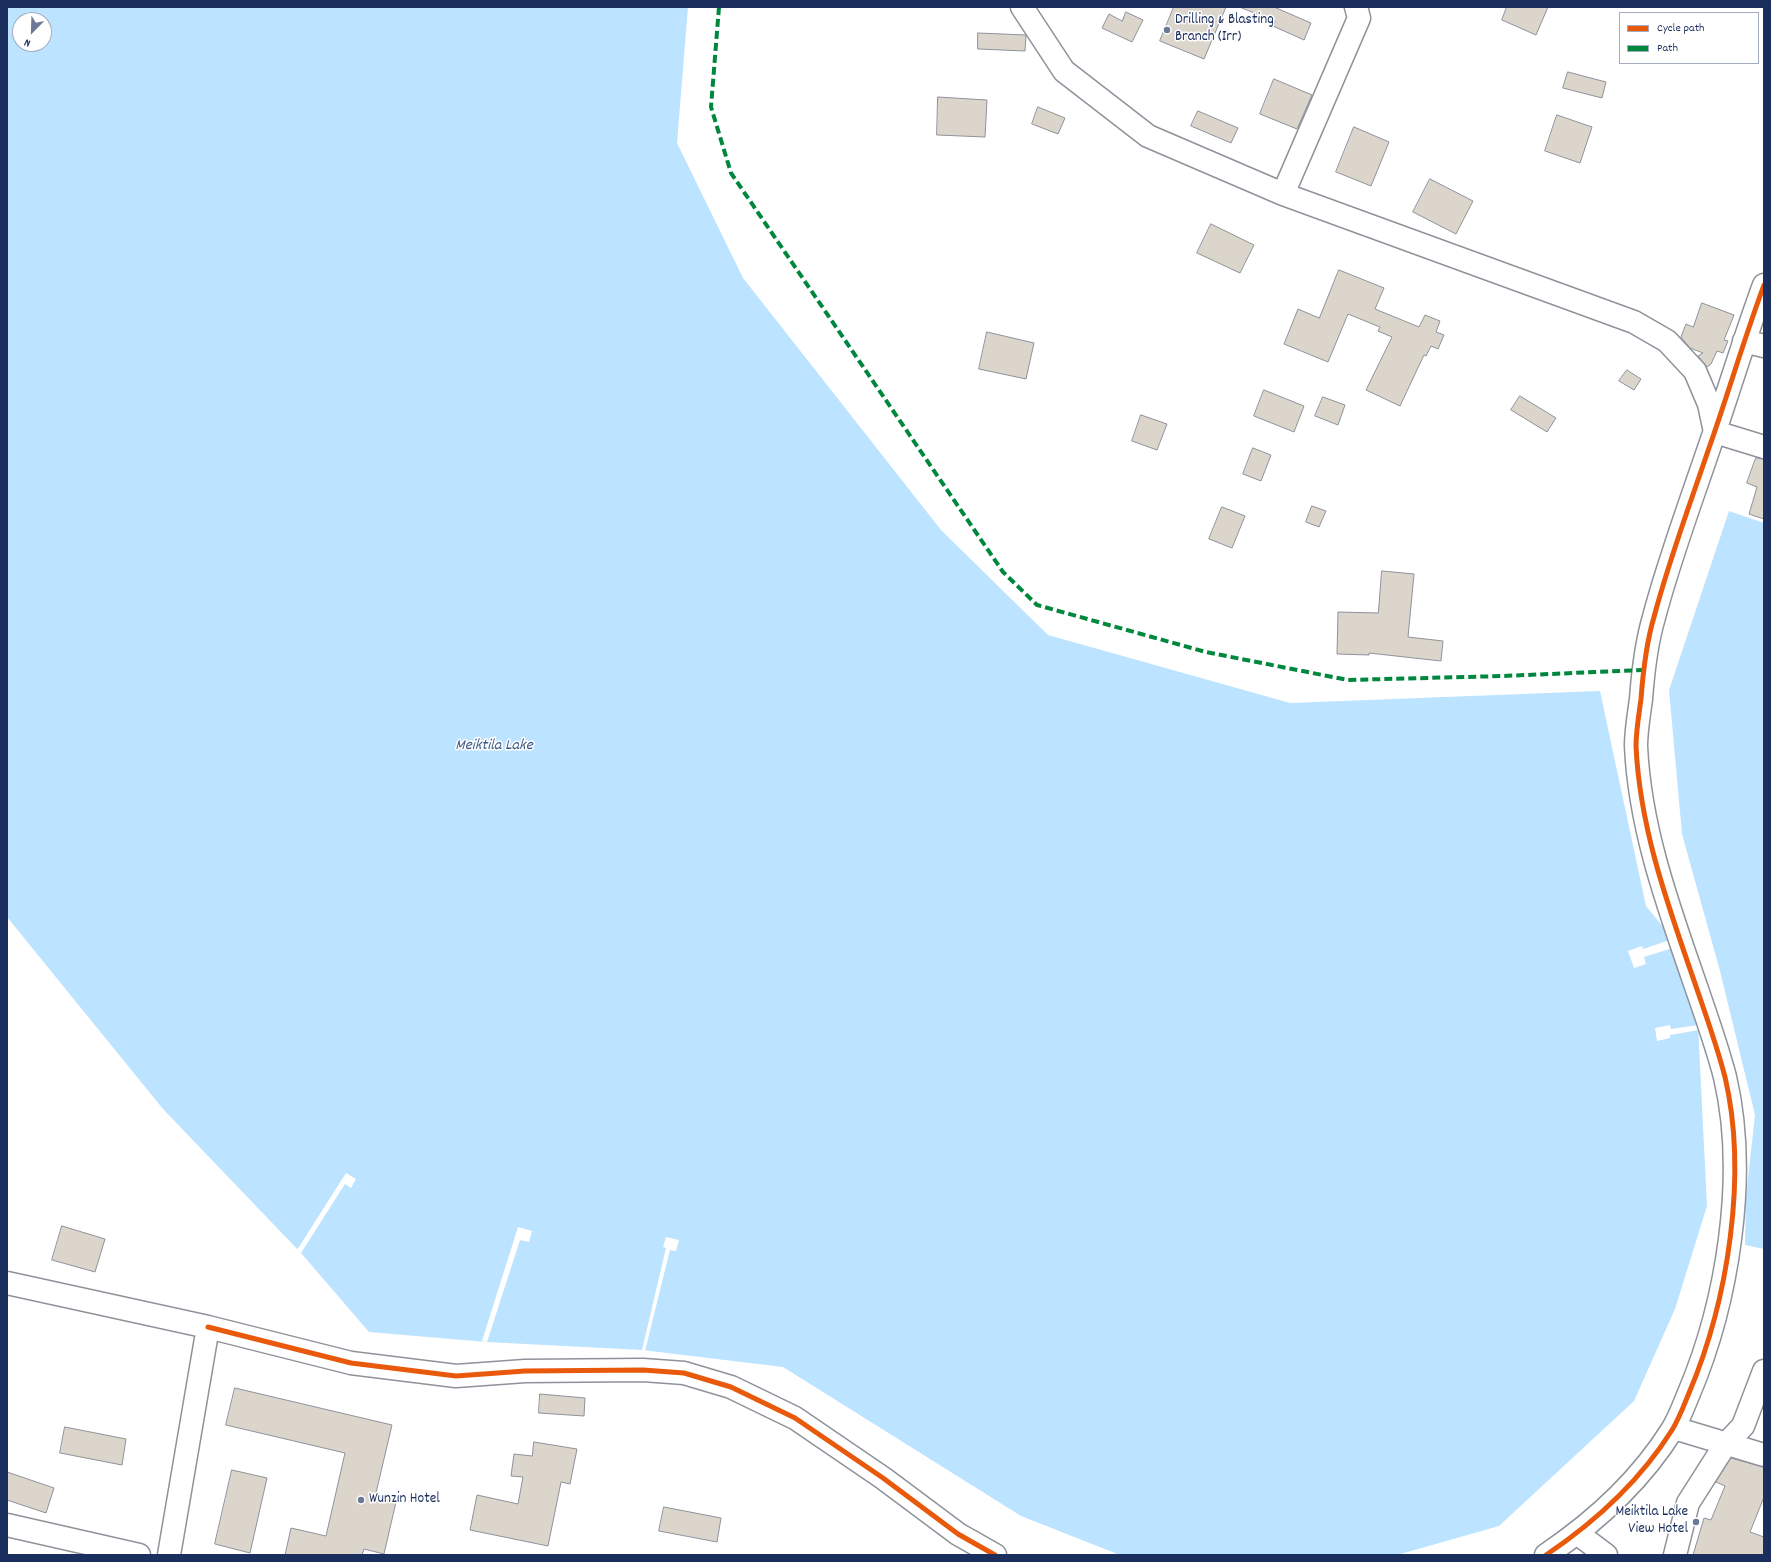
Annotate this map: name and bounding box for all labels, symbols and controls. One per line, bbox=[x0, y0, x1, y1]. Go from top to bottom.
north arrow bbox=[12, 12, 52, 52]
place label: Drilling & Blasting Branch (Irr) bbox=[1175, 12, 1274, 47]
legend bbox=[1619, 12, 1759, 64]
text: Cycle path bbox=[1657, 20, 1705, 37]
marker: Drilling & Blasting Branch (Irr) bbox=[1162, 25, 1172, 35]
text: N bbox=[22, 34, 33, 51]
text: Path bbox=[1657, 40, 1678, 57]
water label: Meiktila Lake bbox=[455, 737, 533, 757]
place label: Wunzin Hotel bbox=[369, 1491, 440, 1509]
marker: Wunzin Hotel bbox=[356, 1495, 366, 1505]
place label: Meiktila Lake View Hotel bbox=[1615, 1504, 1688, 1539]
marker: Meiktila Lake View Hotel bbox=[1691, 1517, 1701, 1527]

